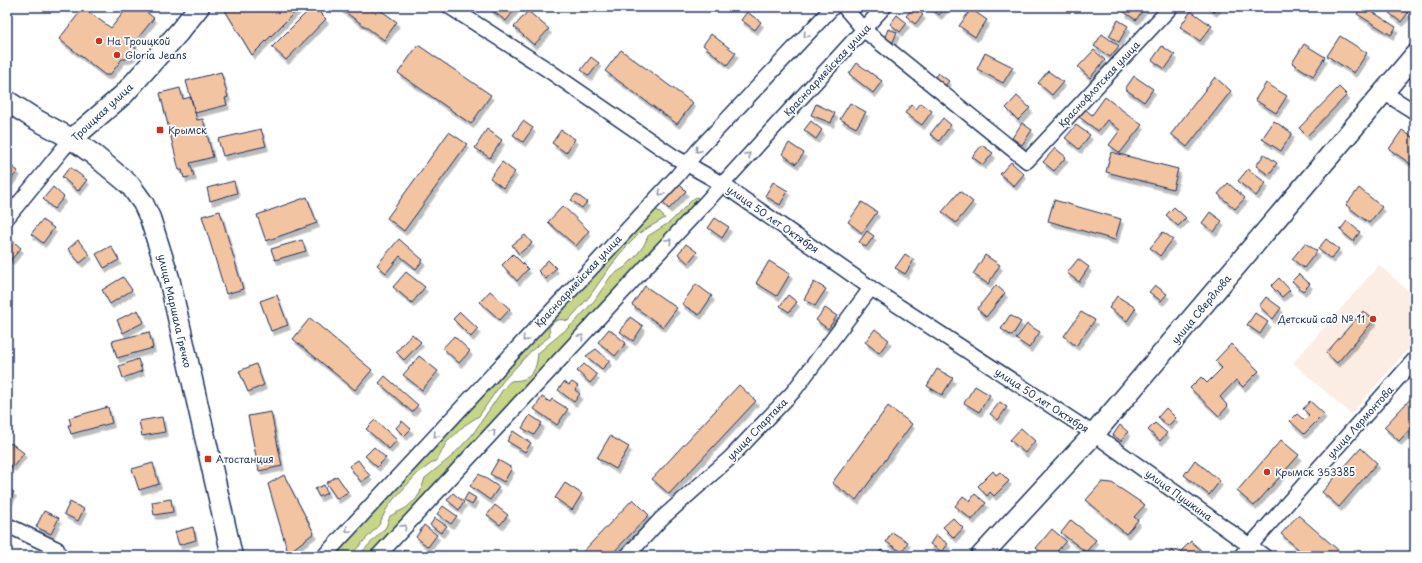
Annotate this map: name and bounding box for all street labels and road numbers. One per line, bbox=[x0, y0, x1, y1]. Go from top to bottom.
street label: Красноармейская улица bbox=[780, 20, 874, 119]
street label: Краснофлотская улица bbox=[1054, 37, 1143, 130]
street label: Троицкая улица bbox=[68, 79, 136, 144]
street label: улица 50 лет Октября bbox=[724, 181, 822, 256]
street label: Красноармейская улица bbox=[531, 231, 625, 330]
street label: улица Маршала Гречко bbox=[155, 253, 196, 370]
street label: улица Свердлова bbox=[1167, 270, 1234, 346]
street label: улица 50 лет Октября bbox=[992, 363, 1092, 436]
street label: улица Лермонтова bbox=[1323, 382, 1397, 461]
street label: улица Спартака bbox=[723, 394, 791, 463]
street label: улица Пушкина bbox=[1142, 465, 1216, 525]

